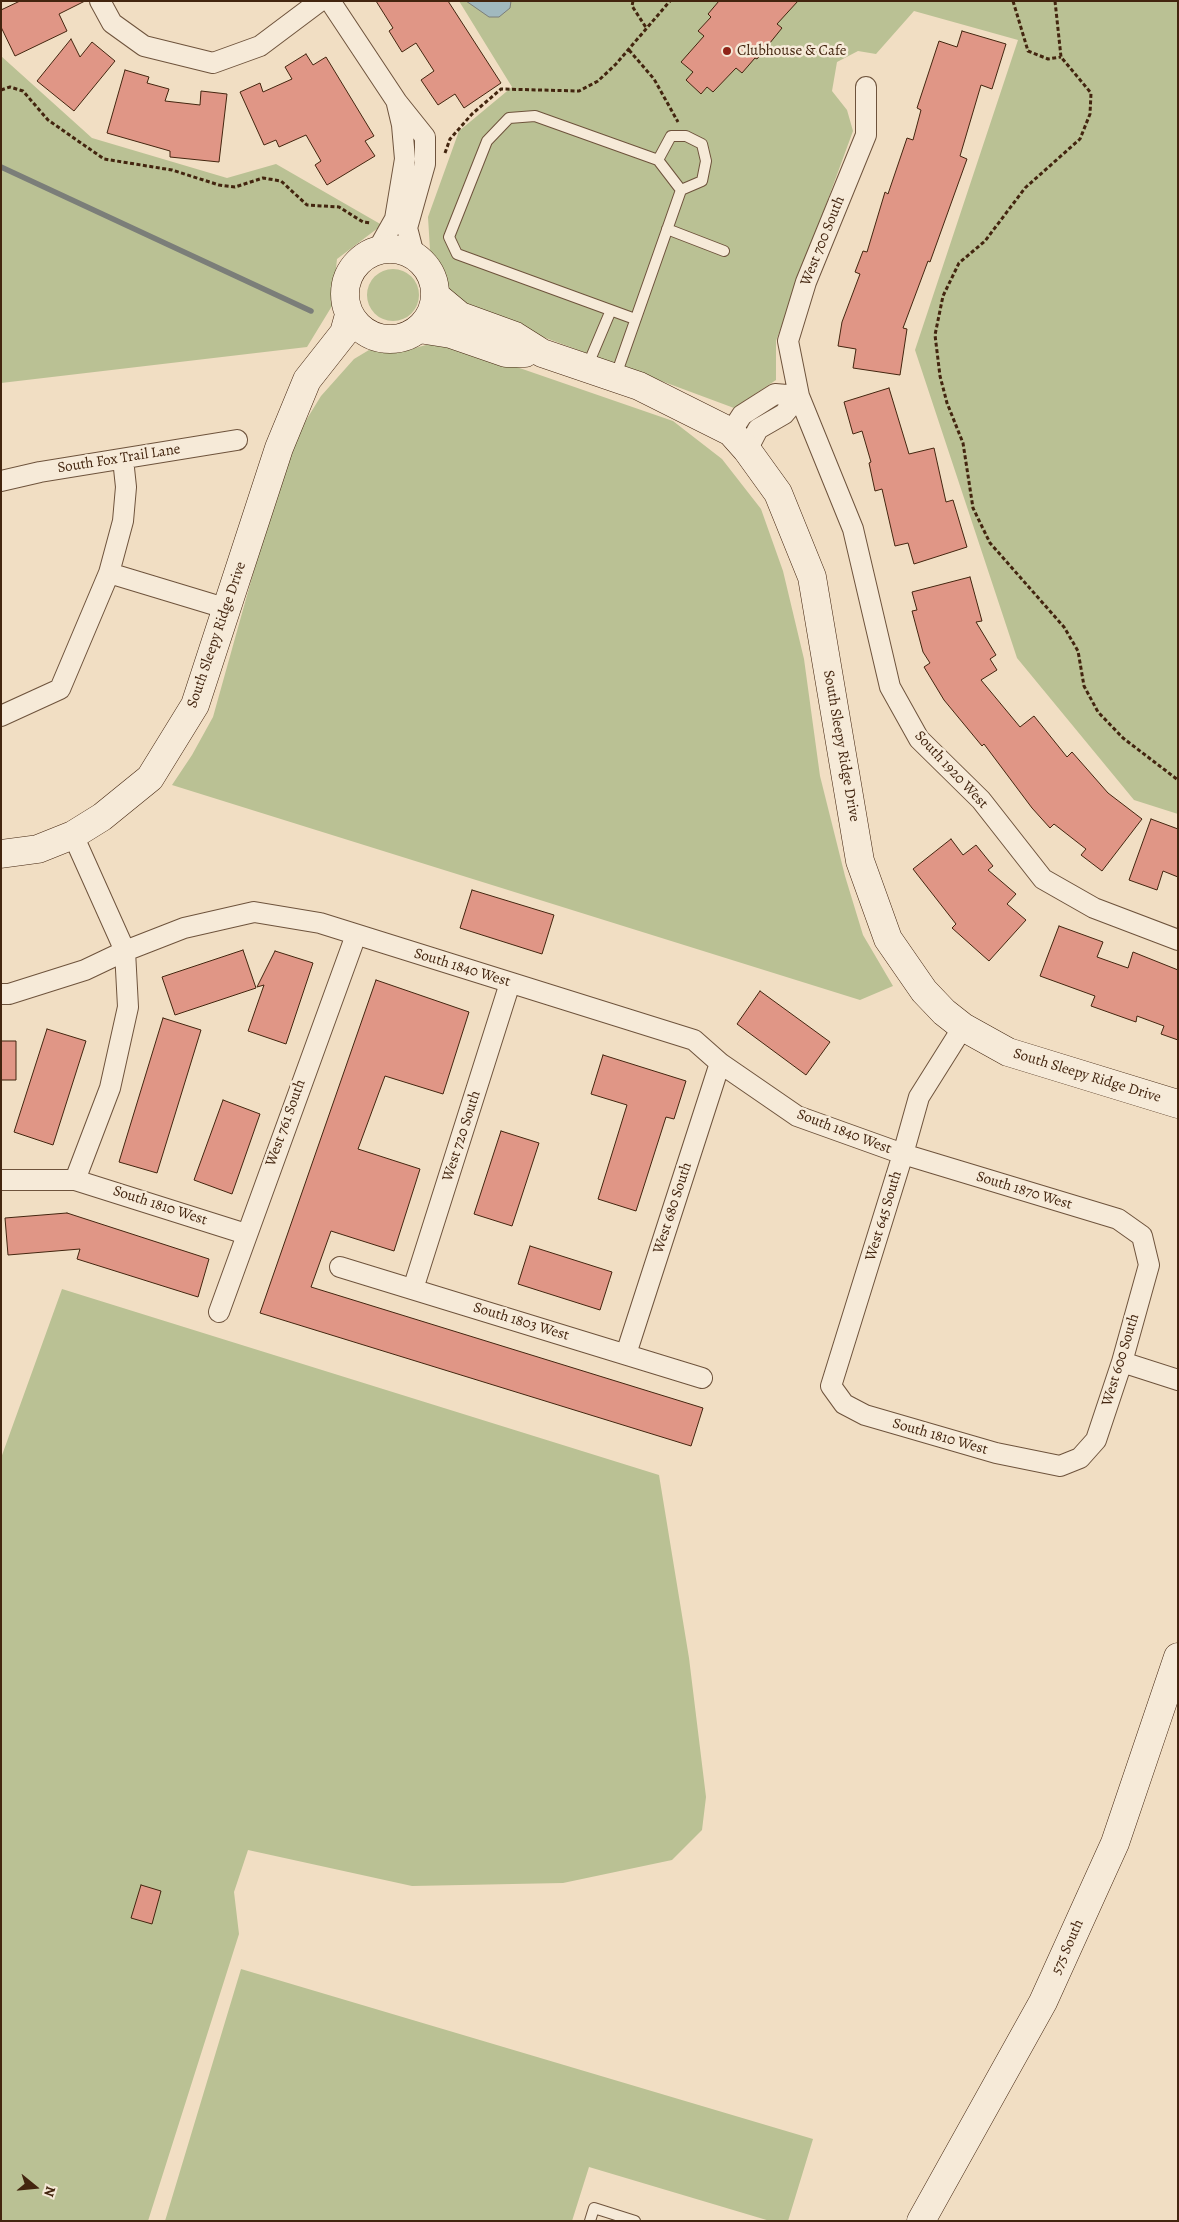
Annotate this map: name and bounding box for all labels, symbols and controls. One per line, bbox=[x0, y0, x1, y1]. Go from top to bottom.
place label: Clubhouse & Cafe bbox=[737, 42, 846, 60]
marker: Clubhouse & Cafe bbox=[721, 45, 733, 57]
street label: West 700 South bbox=[797, 194, 849, 288]
street label: South Fox Trail Lane bbox=[56, 440, 182, 478]
street label: South Sleepy Ridge Drive bbox=[183, 559, 251, 711]
street label: South Sleepy Ridge Drive bbox=[819, 669, 863, 823]
street label: South 1920 West bbox=[910, 727, 992, 813]
street label: South 1840 West bbox=[412, 945, 512, 991]
street label: South Sleepy Ridge Drive bbox=[1011, 1045, 1163, 1107]
street label: West 761 South bbox=[262, 1077, 310, 1169]
street label: West 720 South bbox=[439, 1088, 485, 1184]
street label: South 1840 West bbox=[794, 1106, 894, 1158]
street label: West 680 South bbox=[650, 1160, 696, 1256]
street label: South 1870 West bbox=[974, 1168, 1074, 1214]
street label: West 645 South bbox=[862, 1169, 906, 1263]
street label: South 1810 West bbox=[111, 1182, 209, 1230]
street label: South 1803 West bbox=[471, 1299, 571, 1345]
street label: West 600 South bbox=[1098, 1312, 1144, 1408]
street label: South 1810 West bbox=[890, 1415, 990, 1459]
street label: 575 South bbox=[1048, 1917, 1088, 1977]
north arrow bbox=[10, 2162, 60, 2212]
text: N bbox=[39, 2184, 60, 2199]

